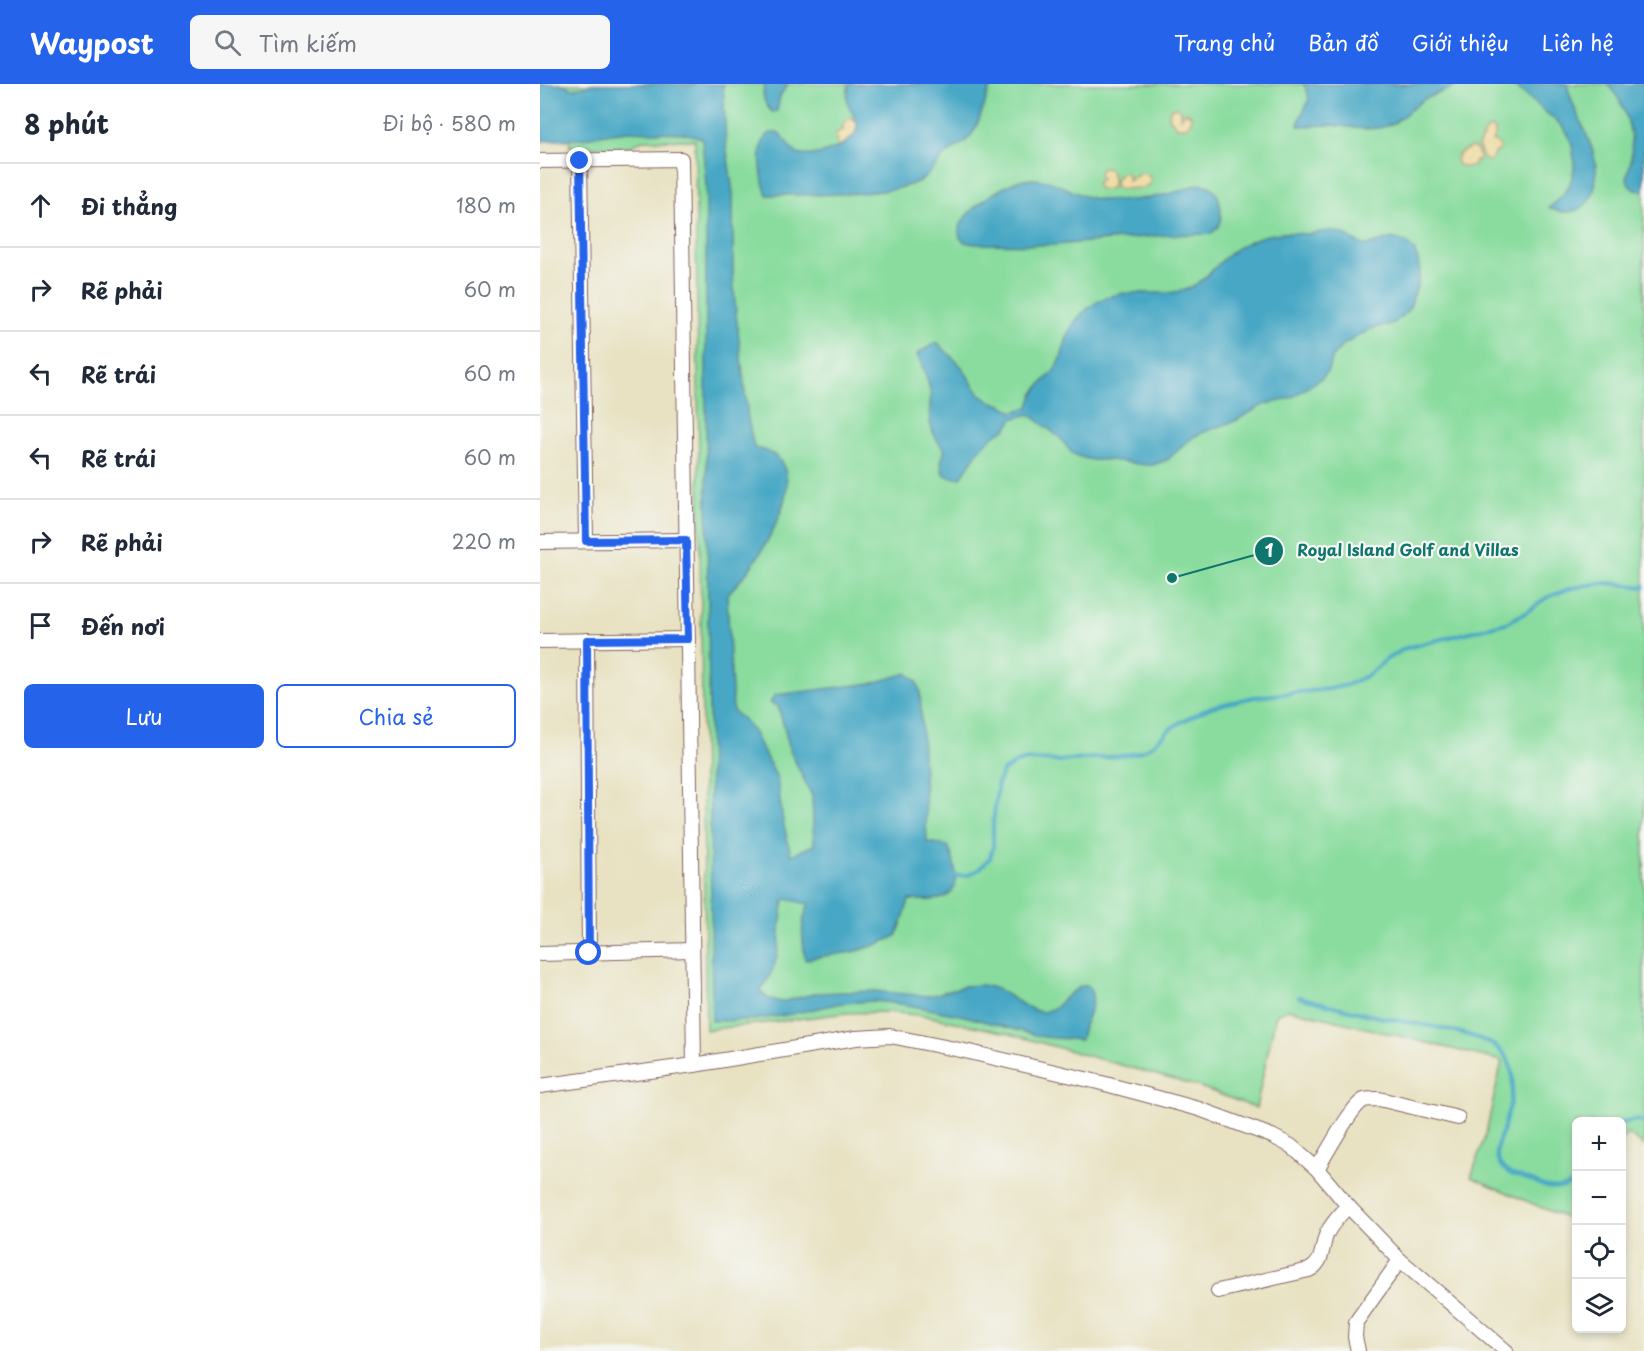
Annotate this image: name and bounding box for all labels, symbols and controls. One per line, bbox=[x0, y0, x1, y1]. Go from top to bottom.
search box bbox=[190, 15, 610, 69]
text: Waypost bbox=[30, 21, 154, 64]
icon: search bbox=[211, 26, 244, 59]
text: Tìm kiếm bbox=[259, 26, 357, 59]
text: Trang chủ bbox=[1174, 26, 1275, 58]
text: Bản đồ bbox=[1308, 26, 1379, 58]
text: Giới thiệu bbox=[1412, 26, 1509, 58]
text: Liên hệ bbox=[1542, 26, 1614, 58]
text: 8 phút bbox=[24, 104, 109, 143]
text: Đi bộ · 580 m bbox=[383, 108, 516, 138]
route end bbox=[566, 147, 592, 173]
icon: ahead bbox=[24, 189, 57, 222]
text: Đi thẳng bbox=[81, 189, 177, 222]
text: 180 m bbox=[456, 190, 516, 220]
icon: right bbox=[24, 273, 57, 306]
text: Rẽ phải bbox=[81, 273, 163, 306]
text: 60 m bbox=[464, 274, 516, 304]
icon: left bbox=[24, 357, 57, 390]
text: Rẽ trái bbox=[81, 357, 156, 390]
text: 60 m bbox=[464, 358, 516, 388]
icon: left bbox=[24, 441, 57, 474]
text: Rẽ trái bbox=[81, 441, 156, 474]
text: 60 m bbox=[464, 442, 516, 472]
icon: right bbox=[24, 525, 57, 558]
text: Rẽ phải bbox=[81, 525, 163, 558]
text: 220 m bbox=[452, 526, 516, 556]
callout: Royal Island Golf and Villas bbox=[1254, 534, 1531, 568]
text: 1 bbox=[1265, 536, 1274, 563]
text: Royal Island Golf and Villas bbox=[1297, 537, 1519, 561]
icon: arrive bbox=[24, 609, 57, 642]
text: Đến nơi bbox=[81, 609, 165, 642]
button: Lưu bbox=[24, 684, 264, 748]
button: Chia sẻ bbox=[276, 684, 516, 748]
route start bbox=[575, 939, 601, 965]
map controls bbox=[1572, 1117, 1626, 1333]
button: + bbox=[1572, 1117, 1626, 1171]
button: − bbox=[1572, 1171, 1626, 1225]
button: locate bbox=[1572, 1225, 1626, 1279]
button: layers bbox=[1572, 1279, 1626, 1333]

